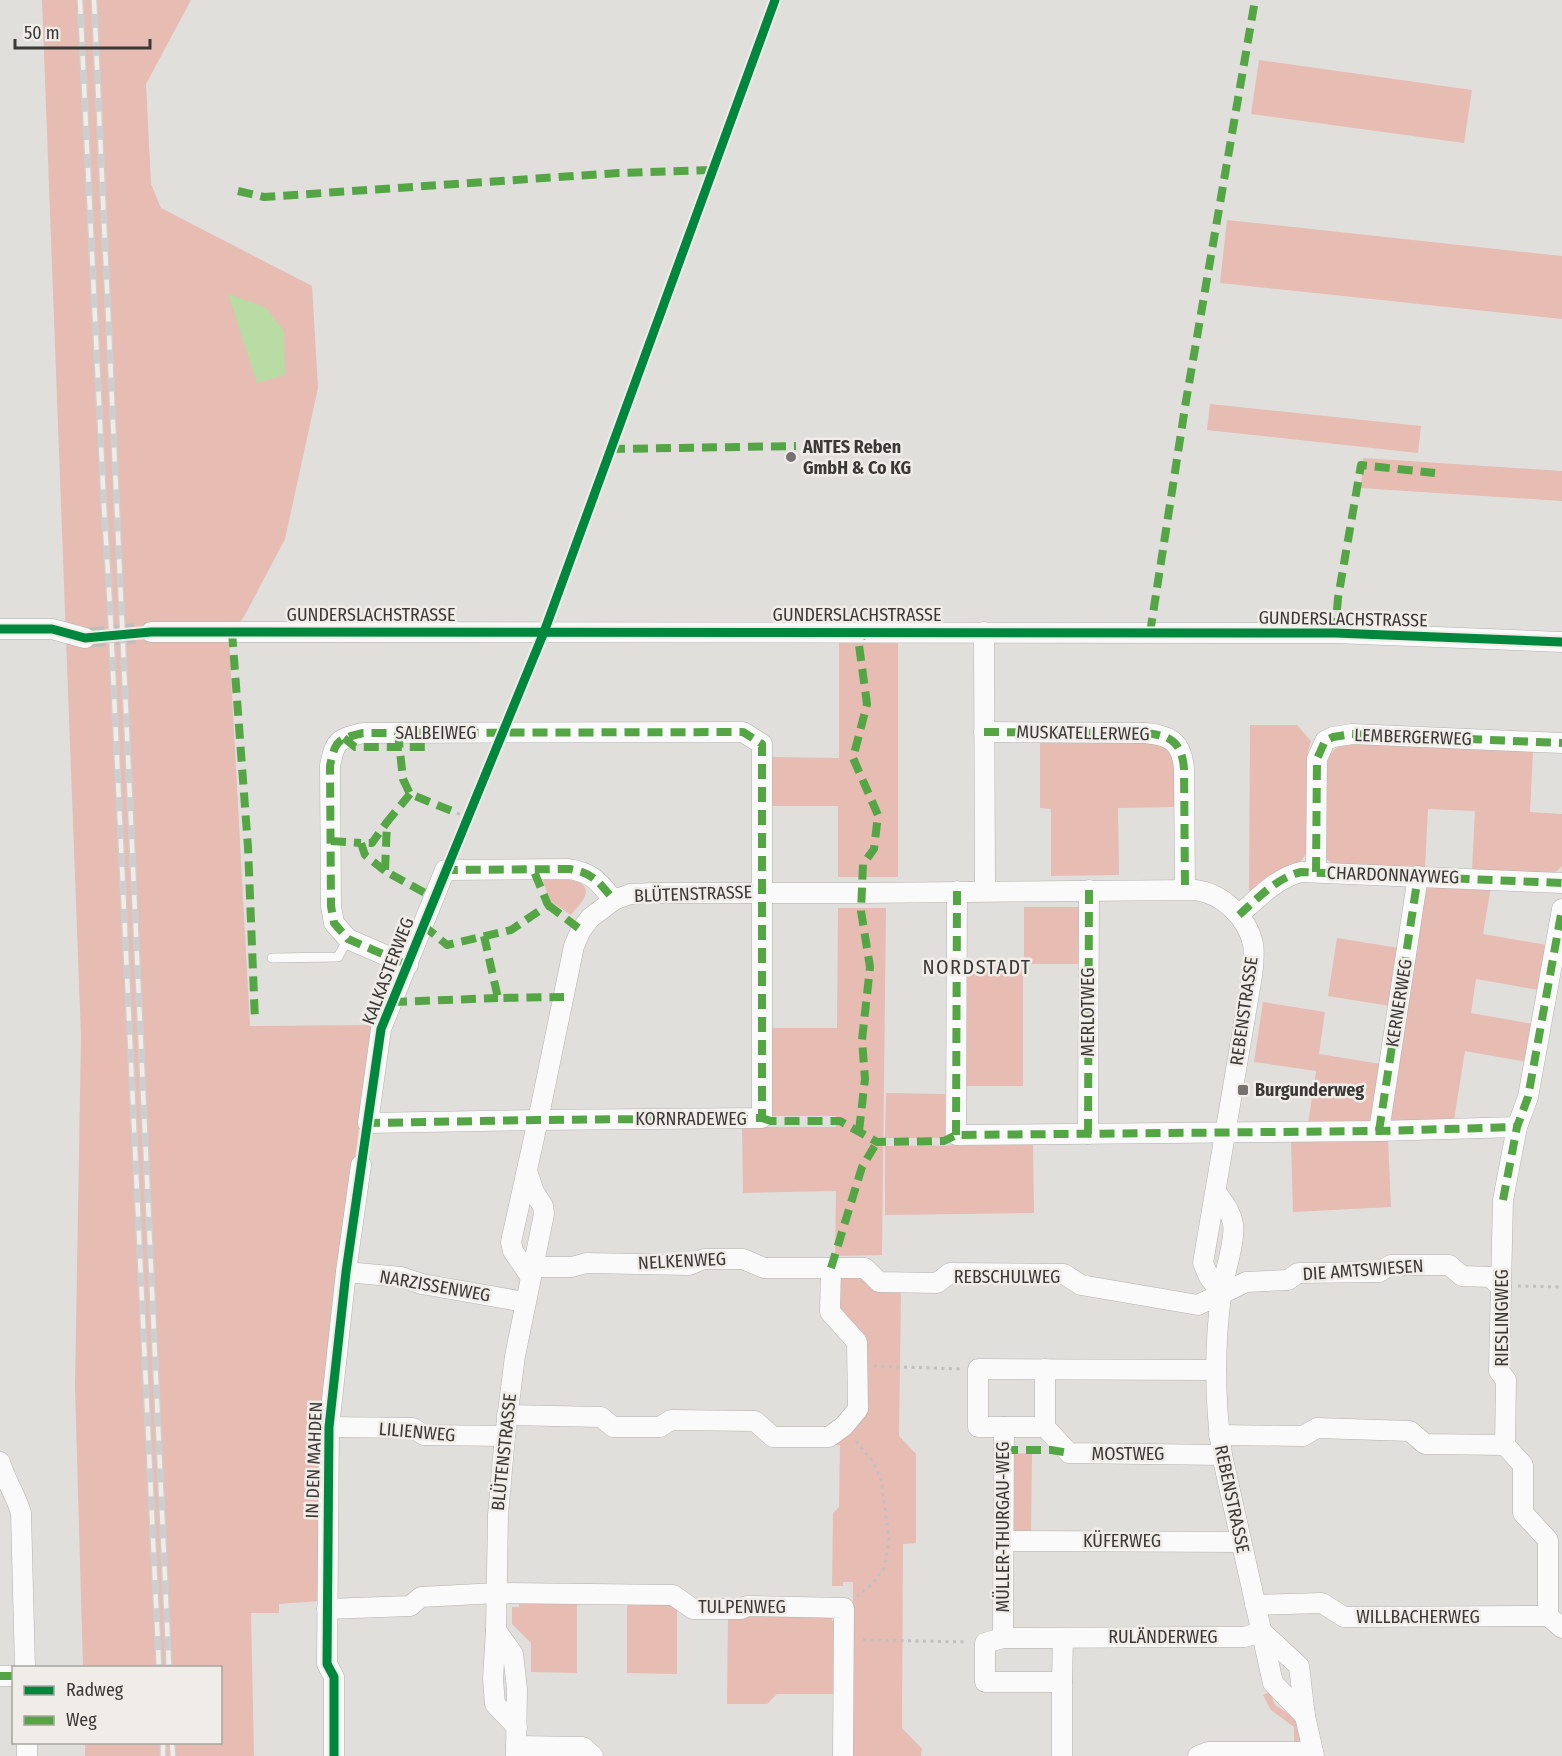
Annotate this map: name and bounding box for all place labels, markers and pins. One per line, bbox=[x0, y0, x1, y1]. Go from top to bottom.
place label: ANTES Reben GmbH & Co KG bbox=[802, 436, 911, 479]
marker: ANTES Reben GmbH & Co KG bbox=[784, 450, 798, 464]
place label: Burgunderweg bbox=[1255, 1079, 1364, 1101]
marker: Burgunderweg bbox=[1236, 1083, 1250, 1097]

